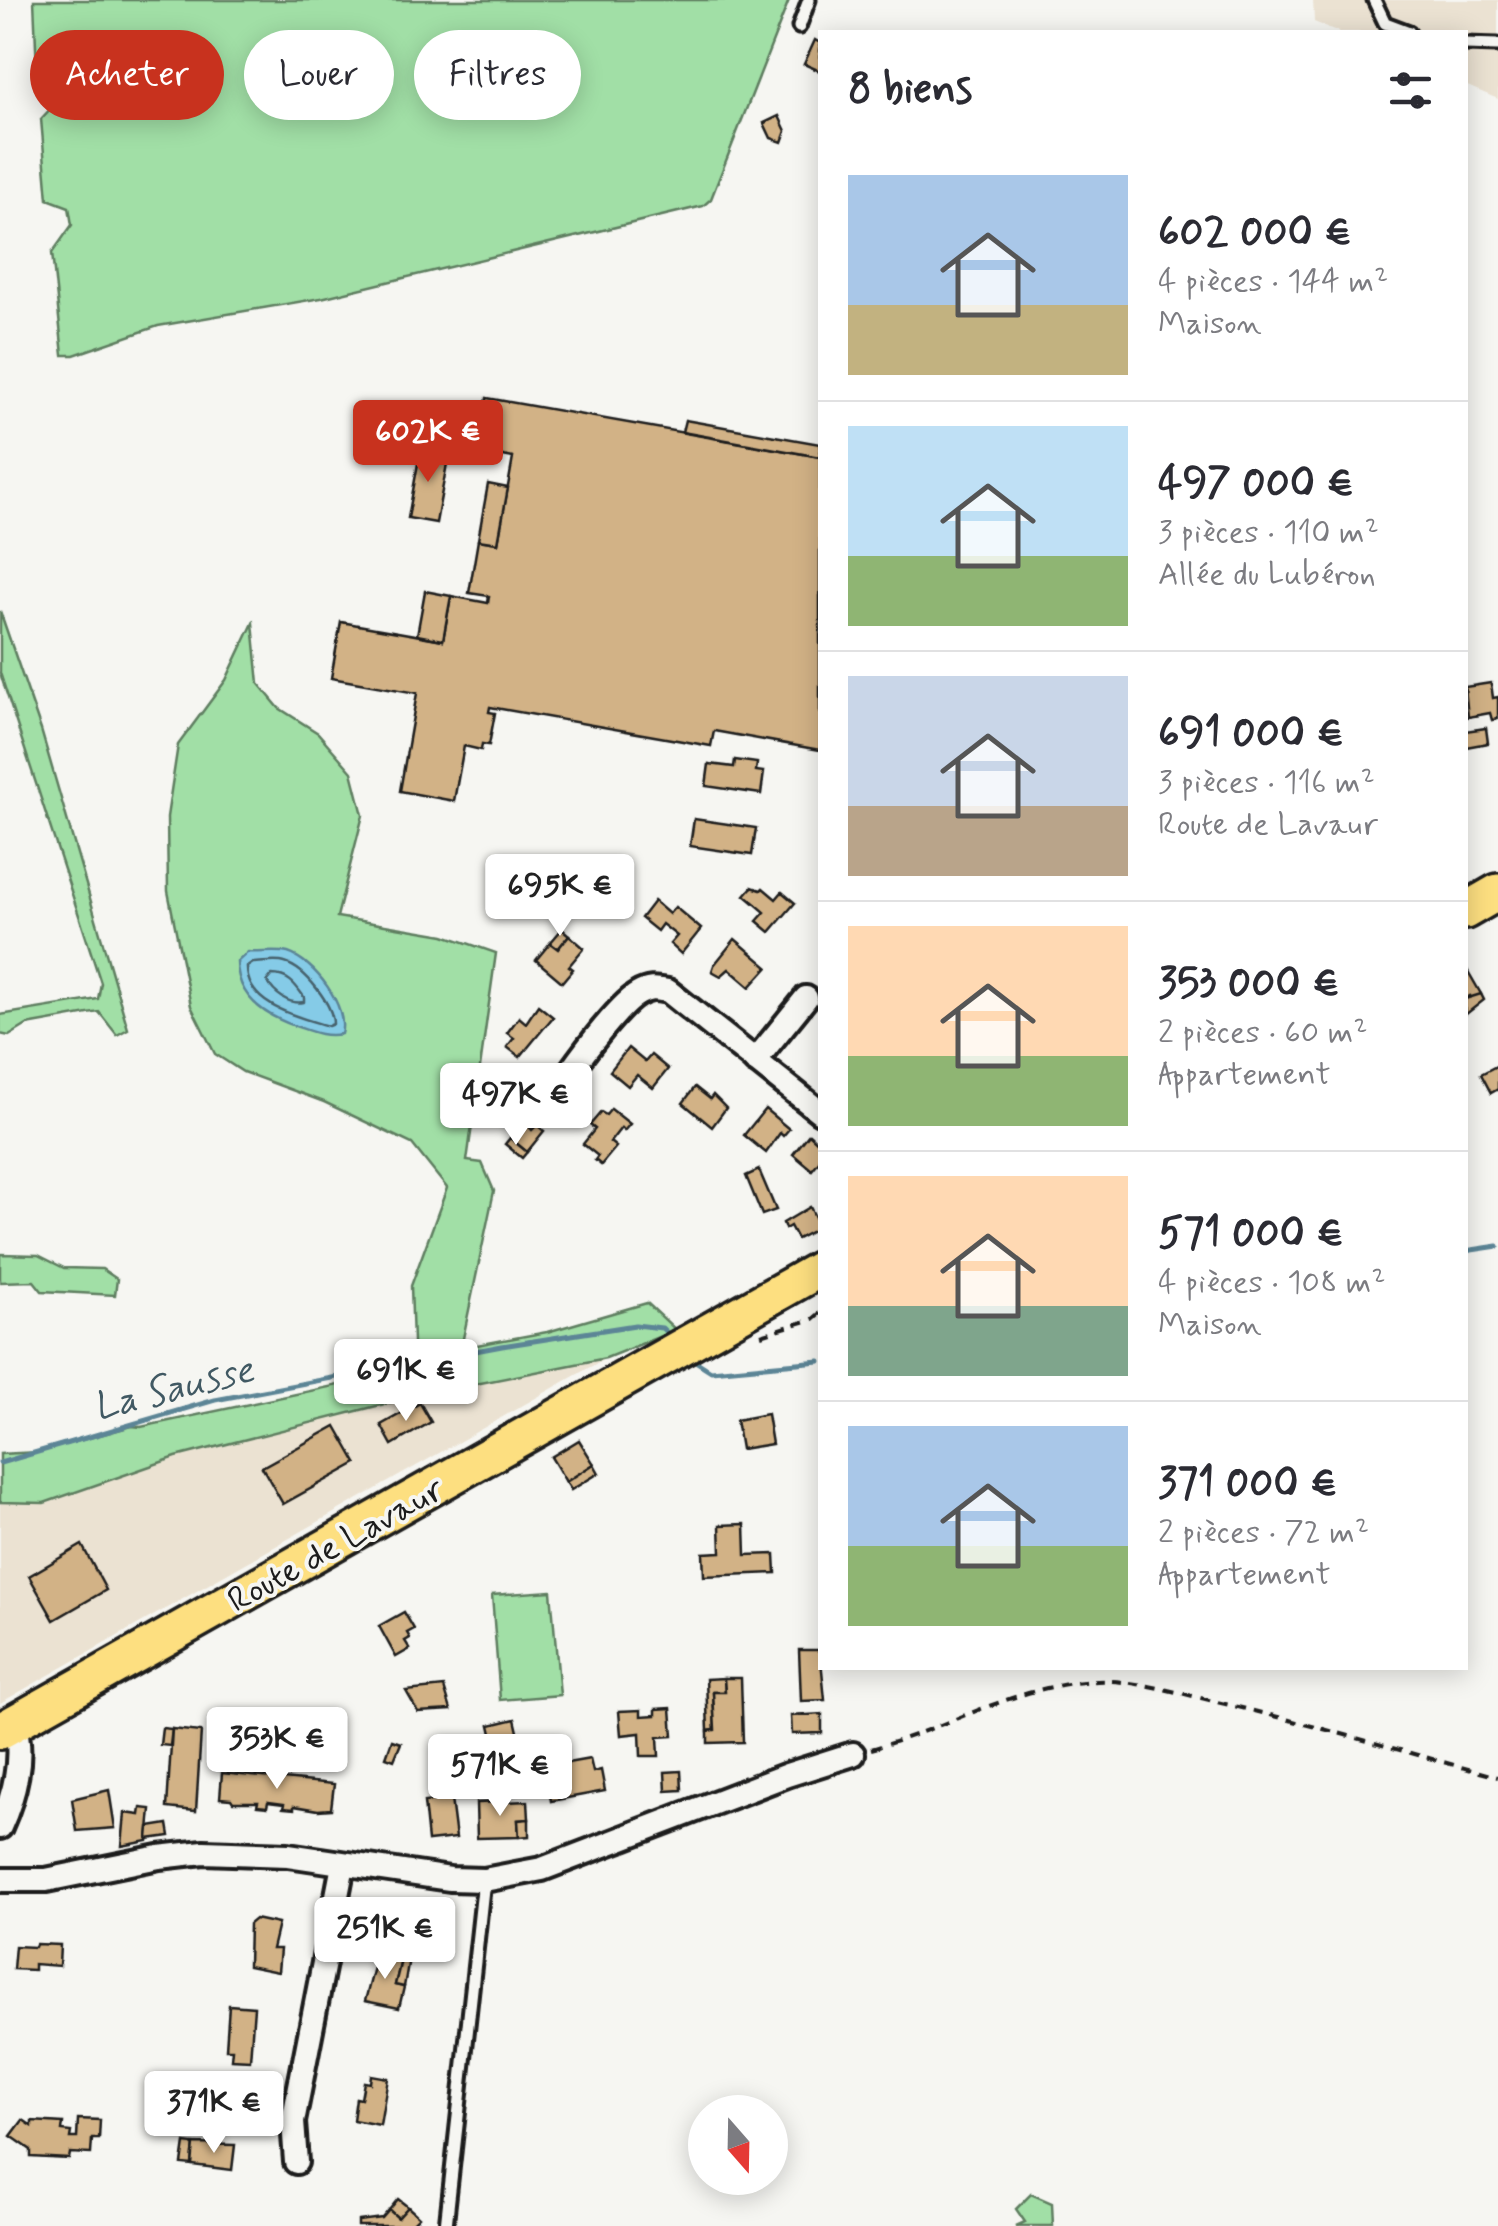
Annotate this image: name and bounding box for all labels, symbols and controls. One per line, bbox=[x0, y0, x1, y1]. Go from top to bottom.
chip: Acheter bbox=[30, 30, 224, 120]
chip: Louer bbox=[244, 30, 394, 120]
chip: Filtres bbox=[414, 30, 581, 120]
text: 8 biens bbox=[848, 63, 972, 118]
icon: filters bbox=[1383, 63, 1438, 118]
text: 602 000 € bbox=[1158, 206, 1352, 261]
icon: home bbox=[928, 215, 1048, 335]
text: 4 pièces · 144 m² bbox=[1158, 261, 1388, 303]
text: Maison bbox=[1158, 303, 1262, 345]
pin: 602K € bbox=[347, 400, 509, 485]
text: 602K € bbox=[375, 411, 481, 453]
text: 497 000 € bbox=[1158, 457, 1354, 512]
icon: home bbox=[928, 466, 1048, 586]
text: 3 pièces · 110 m² bbox=[1158, 512, 1379, 554]
text: Allée du Lubéron bbox=[1158, 554, 1376, 596]
text: 691 000 € bbox=[1158, 707, 1344, 762]
icon: home bbox=[928, 716, 1048, 836]
text: 3 pièces · 116 m² bbox=[1158, 762, 1375, 804]
text: Route de Lavaur bbox=[1158, 804, 1378, 846]
pin: 695K € bbox=[479, 854, 641, 939]
text: 695K € bbox=[507, 865, 613, 907]
text: 353 000 € bbox=[1158, 957, 1340, 1012]
icon: home bbox=[928, 966, 1048, 1086]
text: 2 pièces · 60 m² bbox=[1158, 1012, 1367, 1054]
text: Appartement bbox=[1158, 1054, 1331, 1096]
pin: 497K € bbox=[435, 1063, 597, 1148]
text: 497K € bbox=[462, 1074, 570, 1116]
text: 571 000 € bbox=[1158, 1207, 1344, 1262]
icon: home bbox=[928, 1216, 1048, 1336]
text: 4 pièces · 108 m² bbox=[1158, 1262, 1386, 1304]
text: Maison bbox=[1158, 1304, 1262, 1346]
pin: 691K € bbox=[325, 1339, 487, 1424]
water label: La Sausse bbox=[89, 1346, 260, 1433]
text: 691K € bbox=[356, 1350, 456, 1392]
text: 371 000 € bbox=[1158, 1457, 1337, 1512]
icon: home bbox=[928, 1466, 1048, 1586]
street label: Route de Lavaur bbox=[220, 1467, 453, 1624]
text: 2 pièces · 72 m² bbox=[1158, 1512, 1369, 1554]
text: Appartement bbox=[1158, 1554, 1331, 1596]
pin: 353K € bbox=[196, 1707, 358, 1792]
text: 353K € bbox=[229, 1718, 325, 1760]
pin: 571K € bbox=[419, 1734, 581, 1819]
text: 571K € bbox=[450, 1745, 550, 1787]
pin: 251K € bbox=[304, 1897, 466, 1982]
text: 251K € bbox=[336, 1908, 434, 1950]
pin: 371K € bbox=[133, 2071, 295, 2156]
text: 371K € bbox=[166, 2082, 262, 2124]
north arrow bbox=[688, 2095, 788, 2195]
map controls bbox=[688, 2095, 788, 2195]

